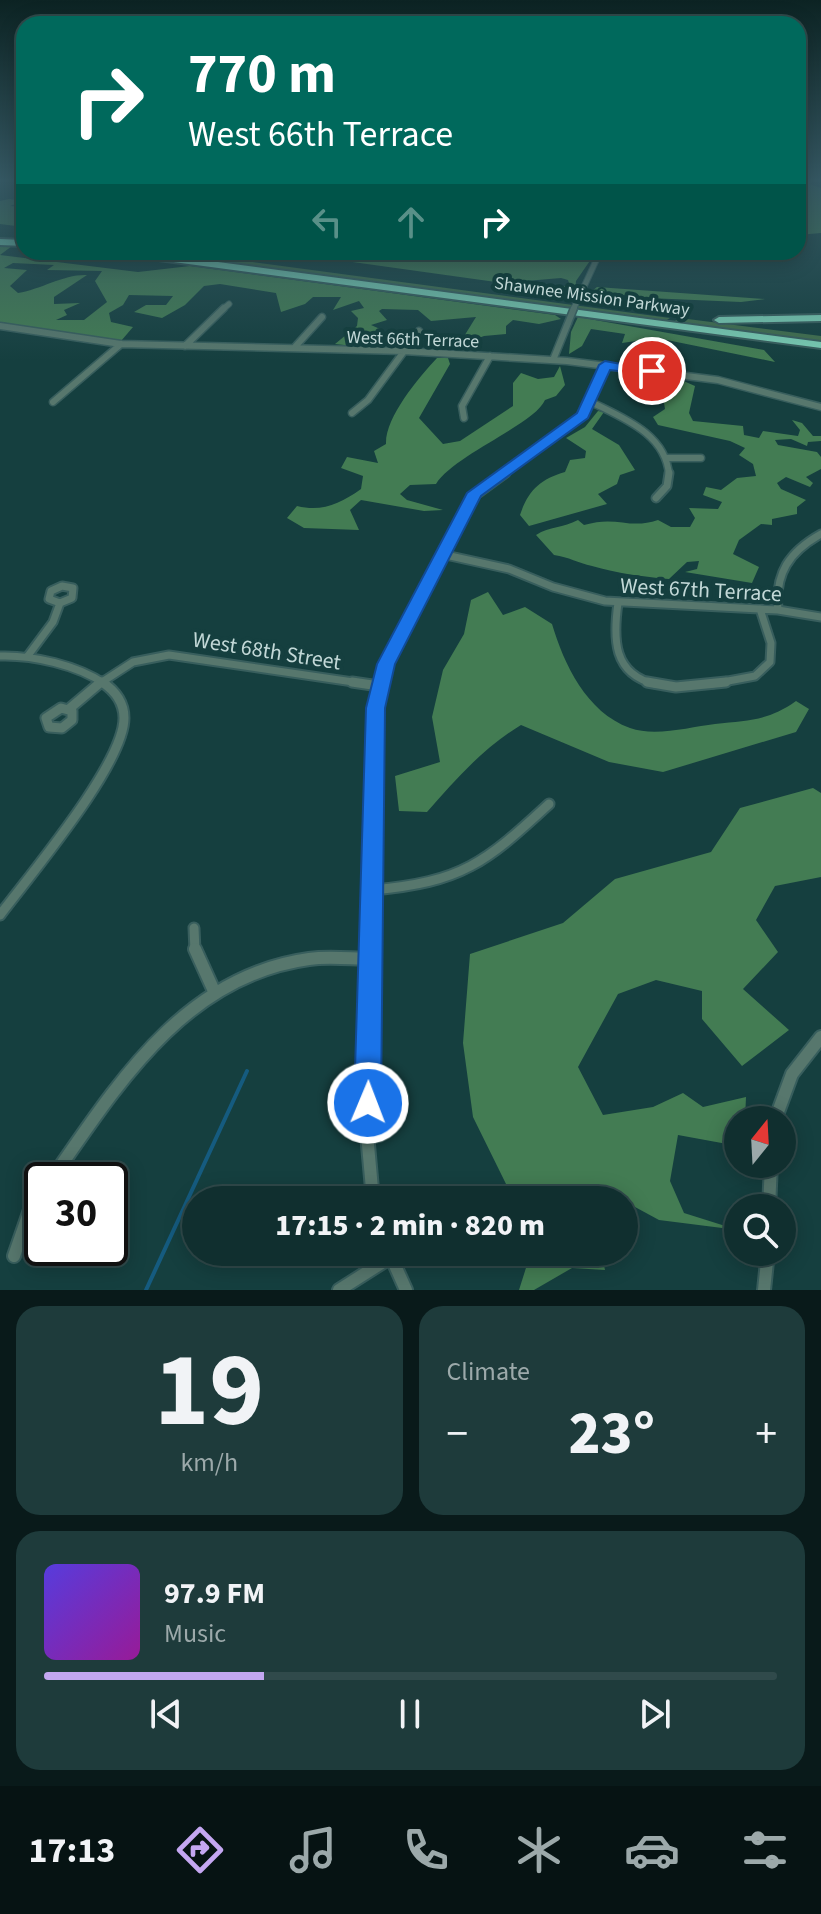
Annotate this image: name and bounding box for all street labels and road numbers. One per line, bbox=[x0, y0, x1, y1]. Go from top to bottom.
street label: Shawnee Mission Parkway bbox=[493, 270, 692, 323]
street label: West 66th Terrace bbox=[346, 325, 480, 354]
street label: West 67th Terrace bbox=[619, 570, 783, 610]
street label: West 68th Street bbox=[190, 623, 344, 679]

